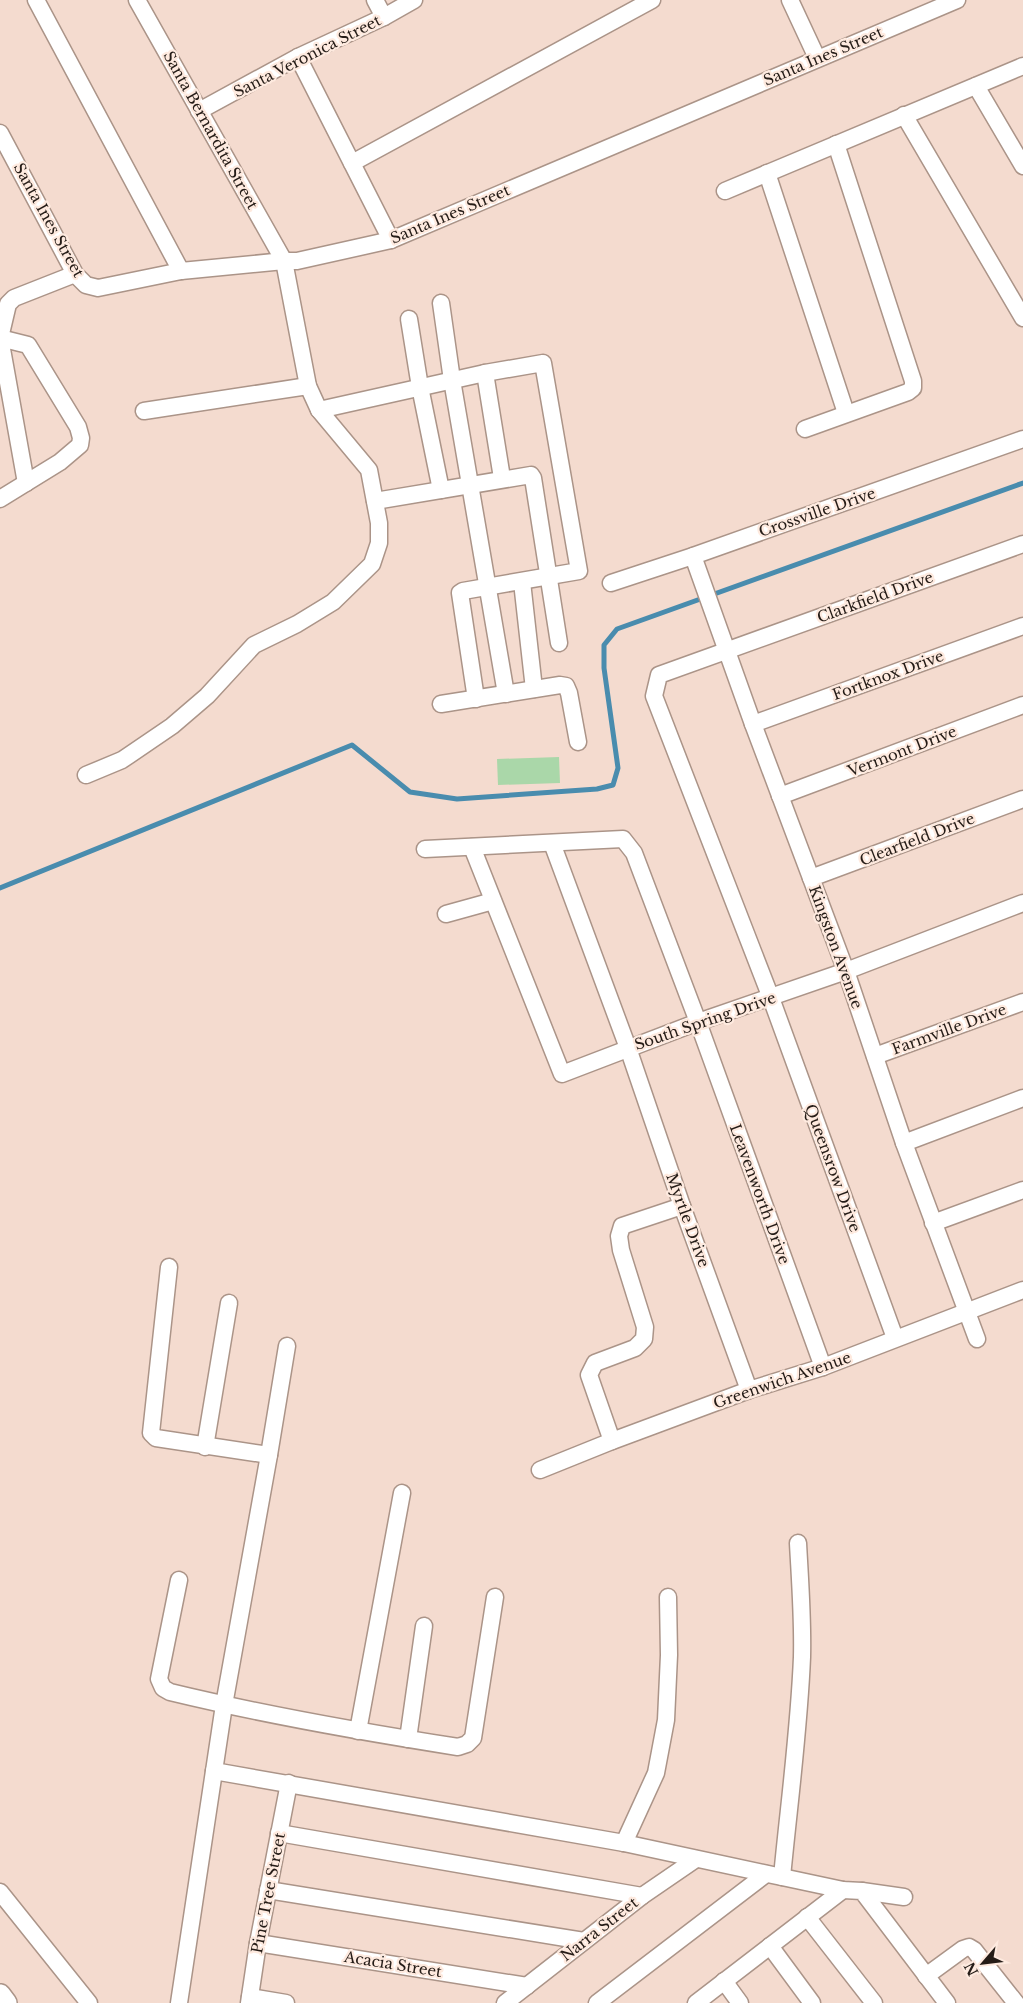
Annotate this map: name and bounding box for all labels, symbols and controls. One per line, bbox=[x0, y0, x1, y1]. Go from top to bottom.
street label: Santa Veronica Street bbox=[230, 10, 384, 101]
street label: Santa Ines Street bbox=[760, 22, 886, 90]
street label: Santa Bernardita Street bbox=[160, 48, 263, 213]
street label: Santa Ines Street bbox=[10, 159, 88, 281]
street label: Santa Ines Street bbox=[387, 180, 513, 248]
street label: Crossville Drive bbox=[756, 483, 878, 541]
street label: Clarkfield Drive bbox=[814, 567, 936, 627]
street label: Fortknox Drive bbox=[830, 646, 946, 704]
street label: Vermont Drive bbox=[844, 721, 959, 781]
street label: Clearfield Drive bbox=[857, 808, 977, 870]
street label: Kingston Avenue bbox=[805, 883, 867, 1011]
street label: South Spring Drive bbox=[632, 988, 778, 1054]
street label: Farmville Drive bbox=[889, 999, 1009, 1059]
street label: Queensrow Drive bbox=[801, 1101, 865, 1235]
street label: Leavenworth Drive bbox=[726, 1121, 794, 1267]
street label: Myrtle Drive bbox=[662, 1170, 714, 1270]
street label: Greenwich Avenue bbox=[711, 1348, 853, 1412]
street label: Pine Tree Street bbox=[247, 1831, 289, 1955]
street label: Narra Street bbox=[556, 1893, 642, 1965]
north arrow bbox=[958, 1938, 1008, 1988]
street label: Acacia Street bbox=[342, 1947, 443, 1981]
text: N bbox=[960, 1959, 983, 1979]

